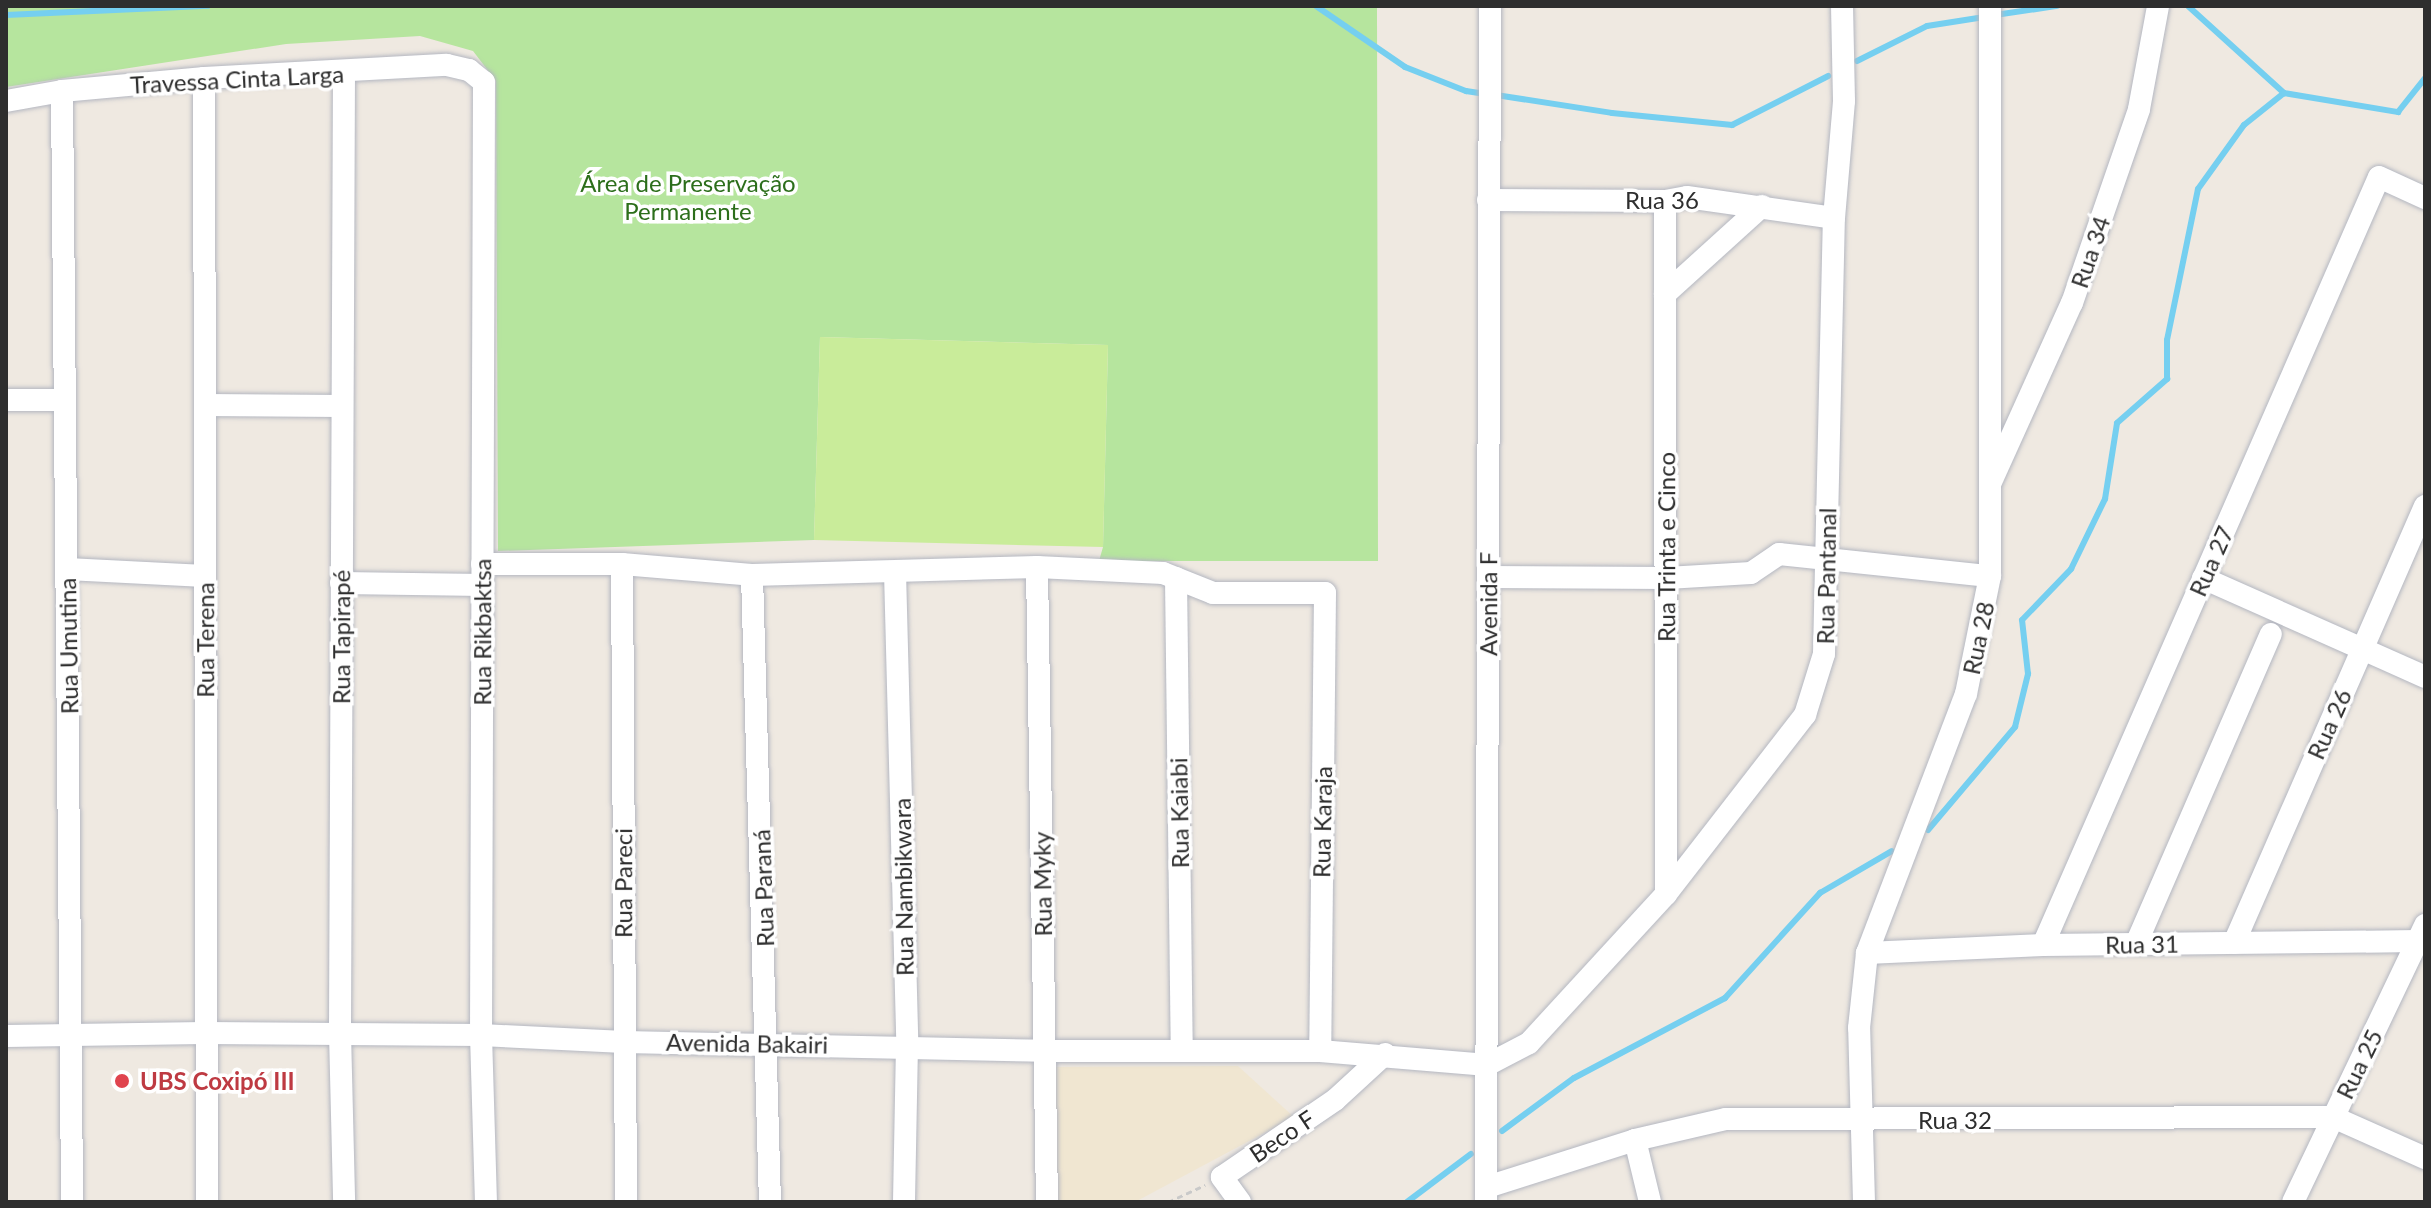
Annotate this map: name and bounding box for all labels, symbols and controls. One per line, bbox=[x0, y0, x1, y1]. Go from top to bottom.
street label: Travessa Cinta Larga bbox=[129, 59, 345, 99]
park label: Área de Preservação Permanente bbox=[580, 169, 796, 225]
street label: Rua 36 bbox=[1625, 186, 1699, 214]
street label: Rua 34 bbox=[2064, 212, 2116, 292]
street label: Rua Trinta e Cinco bbox=[1652, 452, 1680, 642]
street label: Rua Pantanal bbox=[1810, 507, 1842, 645]
street label: Rua 27 bbox=[2183, 521, 2239, 601]
street label: Avenida F bbox=[1474, 552, 1502, 656]
street label: Rua Rikbaktsa bbox=[468, 558, 496, 706]
street label: Rua Tapirapé bbox=[327, 569, 355, 705]
street label: Rua Umutina bbox=[52, 578, 84, 714]
street label: Rua Terena bbox=[191, 582, 219, 698]
street label: Rua 28 bbox=[1956, 599, 2000, 677]
street label: Rua 26 bbox=[2301, 684, 2357, 764]
street label: Rua Kaiabi bbox=[1164, 757, 1194, 869]
street label: Rua Karaja bbox=[1307, 766, 1337, 878]
street label: Rua Nambikwara bbox=[887, 798, 919, 976]
street label: Rua Pareci bbox=[609, 828, 637, 938]
street label: Rua Paraná bbox=[747, 829, 779, 947]
street label: Rua Myky bbox=[1027, 831, 1057, 937]
street label: Rua 31 bbox=[2105, 929, 2179, 959]
street label: Rua 25 bbox=[2330, 1025, 2388, 1103]
street label: Avenida Bakairi bbox=[666, 1027, 828, 1059]
place label: UBS Coxipó III bbox=[140, 1067, 295, 1095]
marker: UBS Coxipó III bbox=[111, 1070, 133, 1092]
street label: Beco F bbox=[1244, 1104, 1320, 1168]
street label: Rua 32 bbox=[1918, 1106, 1992, 1134]

